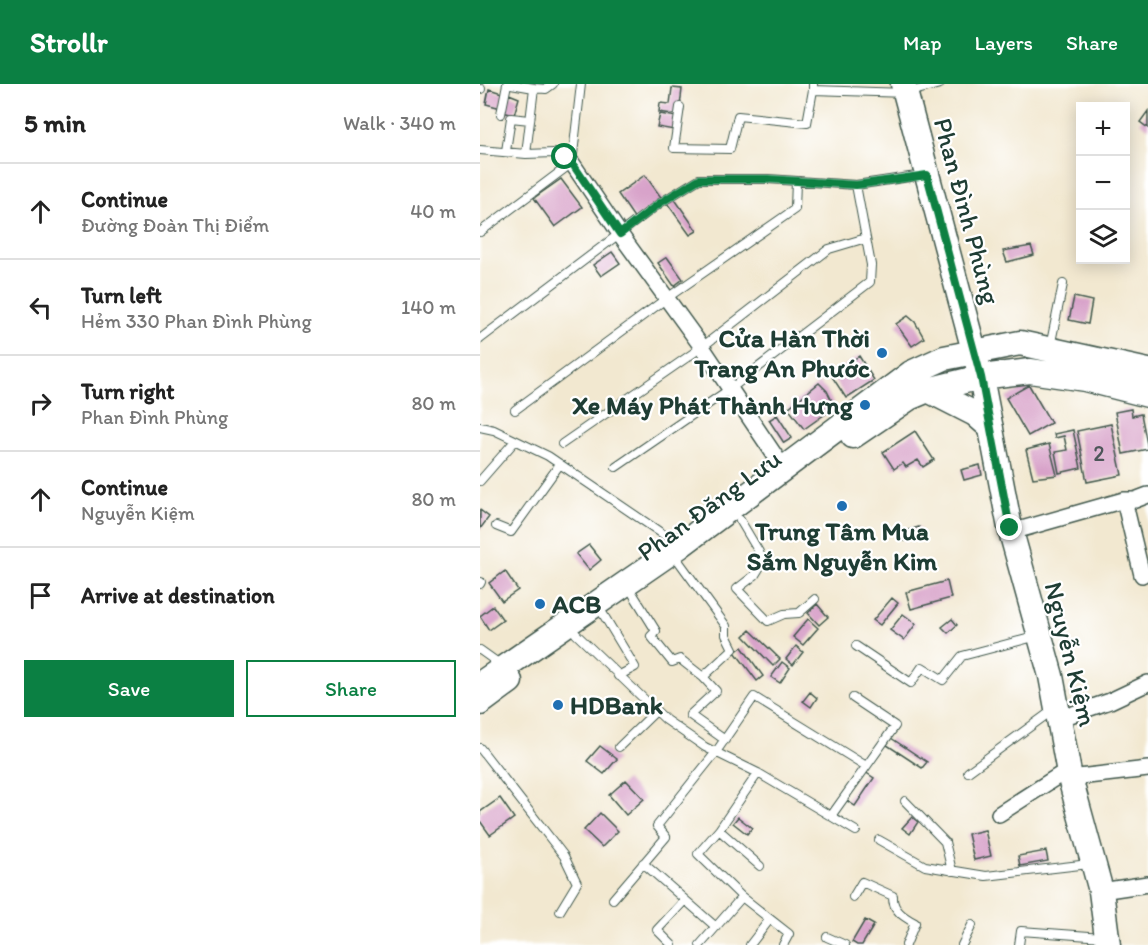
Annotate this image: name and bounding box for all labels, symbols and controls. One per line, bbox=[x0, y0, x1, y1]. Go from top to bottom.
text: Strollr bbox=[30, 25, 108, 59]
text: Map bbox=[903, 30, 942, 55]
text: Layers bbox=[975, 30, 1033, 55]
text: Share bbox=[1066, 30, 1118, 55]
map controls bbox=[1076, 102, 1130, 264]
button: + bbox=[1076, 102, 1130, 156]
text: 5 min bbox=[24, 107, 86, 139]
text: Walk · 340 m bbox=[343, 111, 456, 135]
street label: Phan Đình Phùng bbox=[927, 114, 1007, 308]
route start bbox=[551, 143, 577, 169]
button: − bbox=[1076, 156, 1130, 210]
text: Continue bbox=[81, 186, 168, 213]
icon: ahead bbox=[24, 195, 57, 228]
text: 40 m bbox=[410, 199, 456, 223]
button: layers bbox=[1076, 210, 1130, 264]
text: Đường Đoàn Thị Điểm bbox=[81, 213, 269, 237]
text: Turn left bbox=[81, 282, 162, 309]
icon: left bbox=[24, 291, 57, 324]
text: 140 m bbox=[401, 295, 456, 319]
text: Hẻm 330 Phan Đình Phùng bbox=[81, 309, 312, 333]
place label: Cửa Hàn Thời Trang An Phước bbox=[693, 322, 870, 384]
marker: Cửa Hàn Thời Trang An Phước bbox=[875, 346, 889, 360]
text: Turn right bbox=[81, 378, 175, 405]
icon: right bbox=[24, 387, 57, 420]
place label: Xe Máy Phát Thành Hưng bbox=[572, 389, 854, 421]
text: 80 m bbox=[411, 391, 456, 415]
marker: Xe Máy Phát Thành Hưng bbox=[858, 398, 872, 412]
text: Phan Đình Phùng bbox=[81, 405, 228, 429]
house number: 2 bbox=[1093, 440, 1105, 467]
street label: Phan Đăng Lưu bbox=[631, 442, 787, 568]
text: Continue bbox=[81, 474, 168, 501]
icon: ahead bbox=[24, 483, 57, 516]
text: 80 m bbox=[411, 487, 456, 511]
marker: Trung Tâm Mua Sắm Nguyễn Kim bbox=[835, 499, 849, 513]
text: Nguyễn Kiệm bbox=[81, 501, 195, 525]
route end bbox=[996, 514, 1022, 540]
place label: Trung Tâm Mua Sắm Nguyễn Kim bbox=[747, 515, 938, 577]
street label: Nguyễn Kiệm bbox=[1038, 578, 1104, 730]
icon: arrive bbox=[24, 579, 57, 612]
text: Arrive at destination bbox=[81, 582, 275, 609]
place label: ACB bbox=[551, 588, 602, 620]
marker: ACB bbox=[533, 597, 547, 611]
button: Save bbox=[24, 660, 234, 717]
button: Share bbox=[246, 660, 456, 717]
place label: HDBank bbox=[570, 689, 664, 721]
marker: HDBank bbox=[551, 698, 565, 712]

